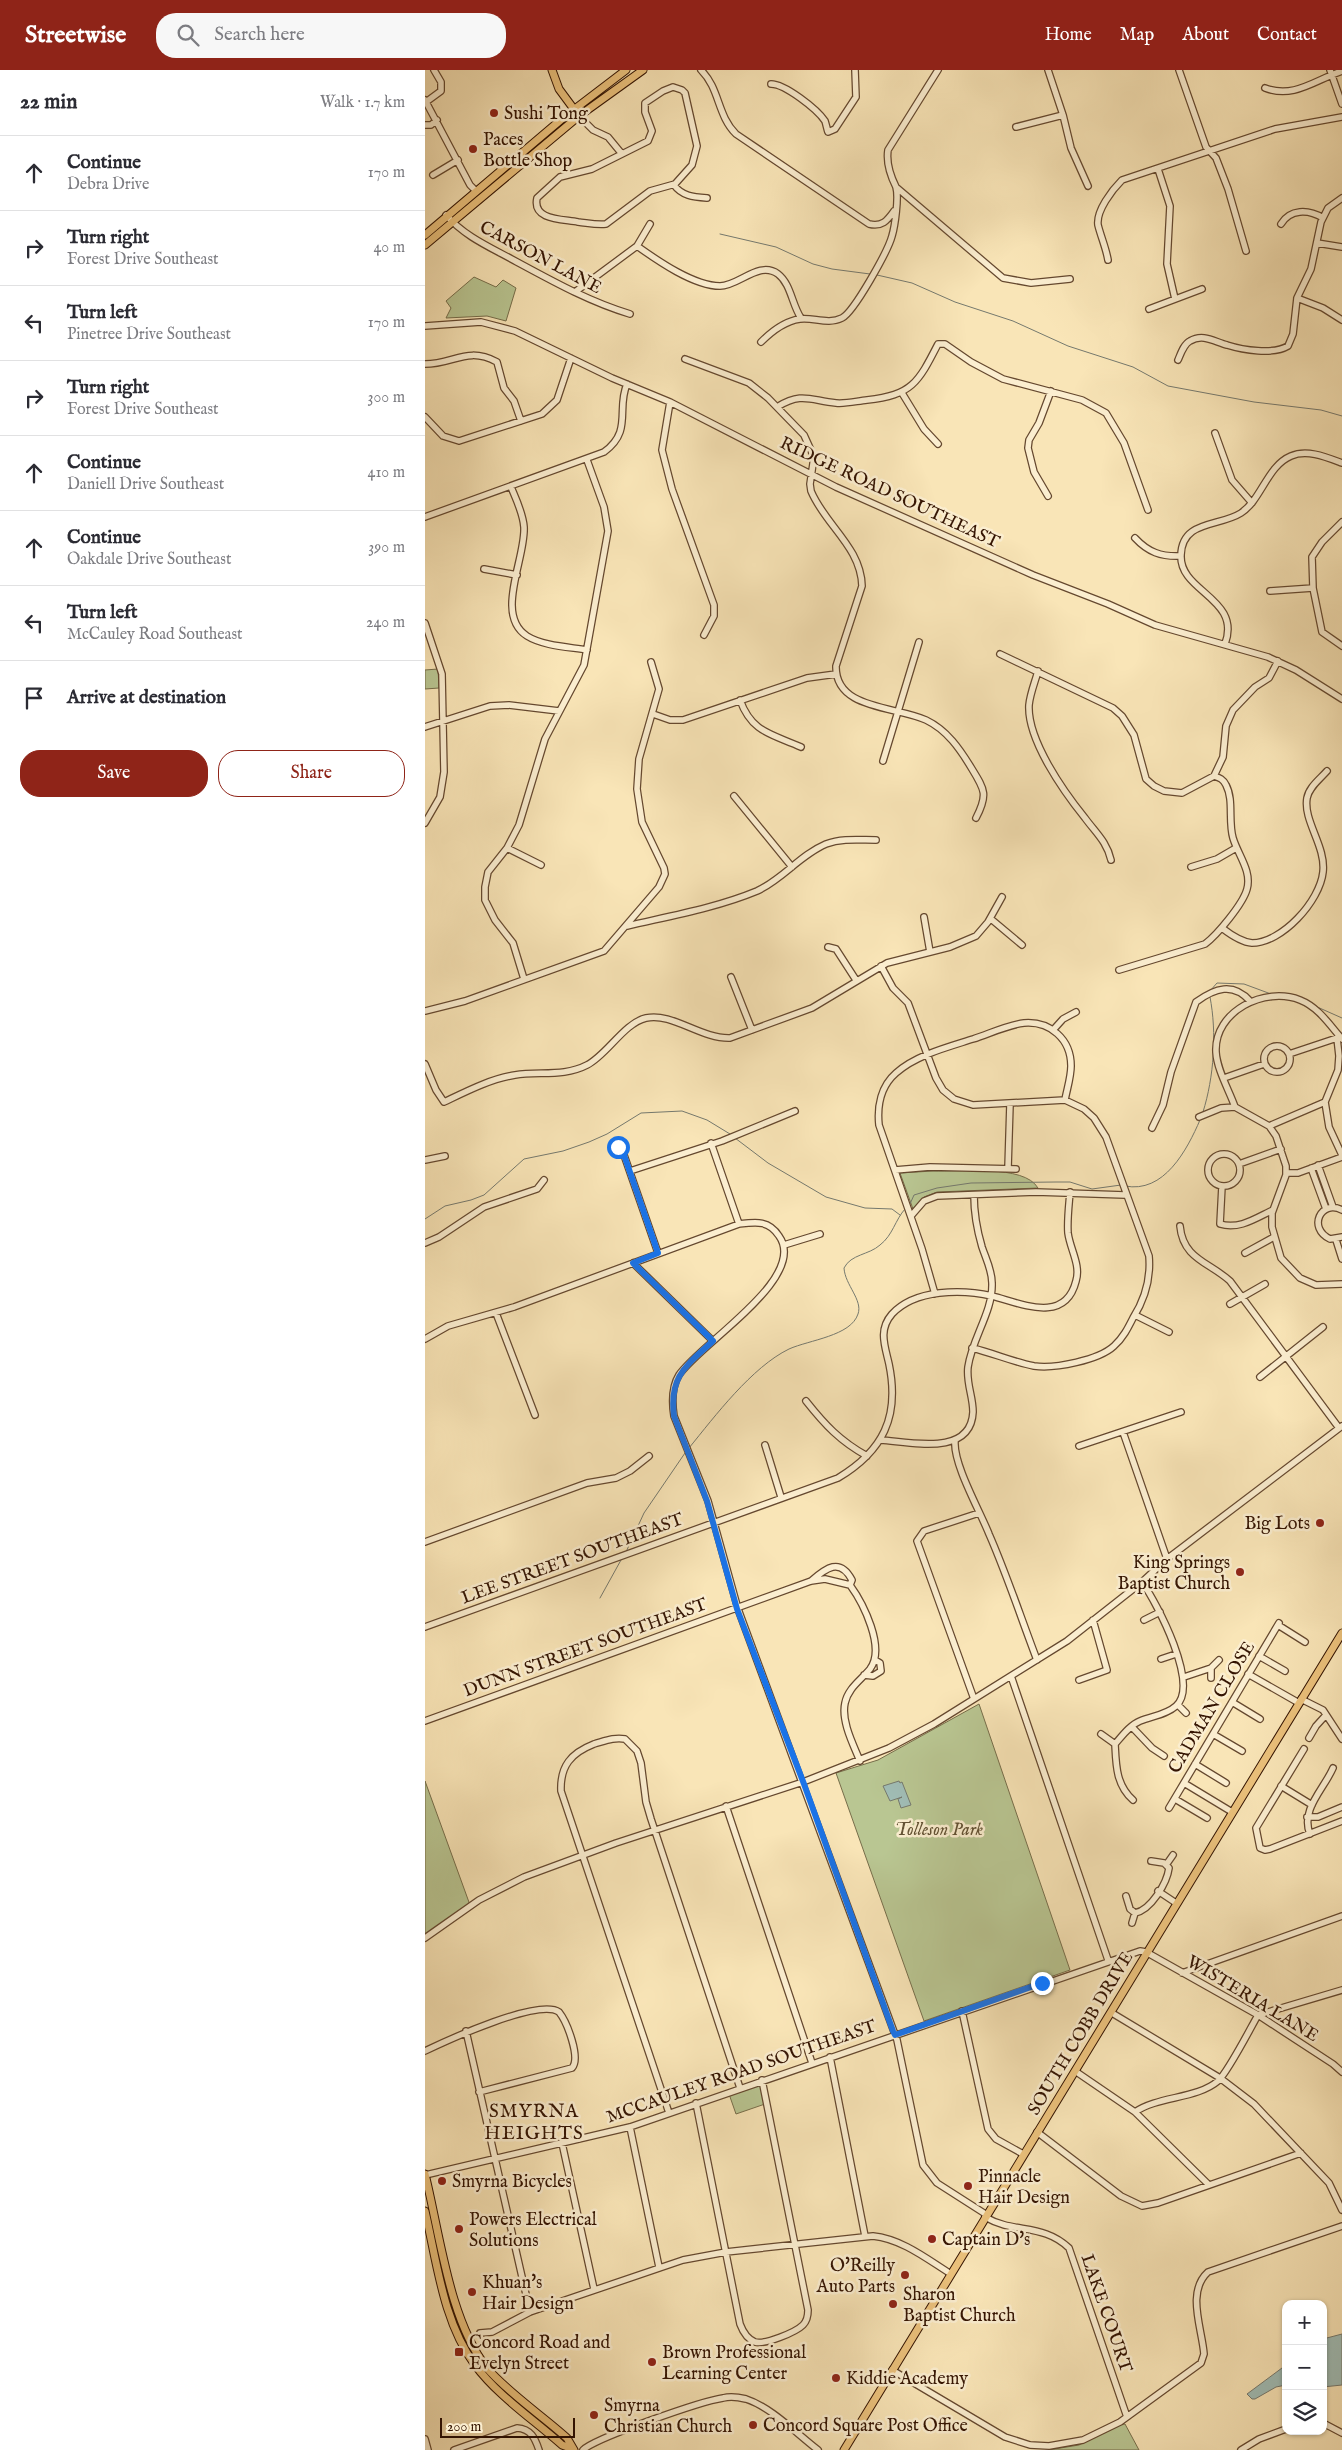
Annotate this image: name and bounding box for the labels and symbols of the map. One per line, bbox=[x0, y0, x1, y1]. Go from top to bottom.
place label: Sushi Tong bbox=[504, 103, 588, 126]
marker: Sushi Tong bbox=[488, 107, 500, 119]
place label: Paces Bottle Shop bbox=[483, 129, 572, 173]
marker: Paces Bottle Shop bbox=[467, 143, 479, 155]
street label: CARSON LANE bbox=[475, 216, 605, 300]
street label: RIDGE ROAD SOUTHEAST bbox=[776, 432, 1003, 554]
route start bbox=[607, 1136, 630, 1159]
street label: LEE STREET SOUTHEAST bbox=[458, 1508, 687, 1610]
place label: Big Lots bbox=[1244, 1513, 1310, 1536]
marker: Big Lots bbox=[1314, 1517, 1326, 1529]
place label: King Springs Baptist Church bbox=[1118, 1552, 1230, 1596]
marker: King Springs Baptist Church bbox=[1234, 1566, 1246, 1578]
street label: DUNN STREET SOUTHEAST bbox=[461, 1594, 710, 1703]
street label: CADMAN CLOSE bbox=[1164, 1638, 1261, 1778]
park label: Tolleson Park bbox=[895, 1819, 983, 1842]
street label: SOUTH COBB DRIVE bbox=[1023, 1948, 1139, 2120]
street label: WISTERIA LANE bbox=[1182, 1951, 1323, 2048]
route end bbox=[1031, 1972, 1054, 1995]
street label: MCCAULEY ROAD SOUTHEAST bbox=[604, 2015, 879, 2129]
district label: SMYRNA HEIGHTS bbox=[484, 2100, 584, 2146]
place label: Pinnacle Hair Design bbox=[978, 2166, 1070, 2210]
place label: Smyrna Bicycles bbox=[452, 2171, 572, 2194]
marker: Smyrna Bicycles bbox=[436, 2175, 448, 2187]
marker: Pinnacle Hair Design bbox=[962, 2180, 974, 2192]
place label: Powers Electrical Solutions bbox=[469, 2209, 597, 2253]
marker: Powers Electrical Solutions bbox=[453, 2223, 465, 2235]
place label: Captain D's bbox=[942, 2229, 1030, 2252]
marker: Captain D's bbox=[926, 2233, 938, 2245]
street label: LAKE COURT bbox=[1075, 2251, 1137, 2376]
place label: O'Reilly Auto Parts bbox=[816, 2255, 895, 2299]
marker: O'Reilly Auto Parts bbox=[899, 2269, 911, 2281]
place label: Khuan's Hair Design bbox=[482, 2272, 574, 2316]
place label: Sharon Baptist Church bbox=[903, 2284, 1016, 2328]
marker: Khuan's Hair Design bbox=[466, 2286, 478, 2298]
marker: Sharon Baptist Church bbox=[887, 2298, 899, 2310]
place label: Concord Road and Evelyn Street bbox=[469, 2332, 611, 2376]
place label: Brown Professional Learning Center bbox=[662, 2342, 806, 2386]
marker: Concord Road and Evelyn Street bbox=[453, 2346, 465, 2358]
marker: Brown Professional Learning Center bbox=[646, 2356, 658, 2368]
place label: Kiddie Academy bbox=[846, 2368, 968, 2391]
marker: Kiddie Academy bbox=[830, 2372, 842, 2384]
place label: Smyrna Christian Church bbox=[604, 2395, 732, 2439]
marker: Smyrna Christian Church bbox=[588, 2409, 600, 2421]
scale bar bbox=[440, 2415, 575, 2438]
place label: Concord Square Post Office bbox=[763, 2415, 968, 2438]
marker: Concord Square Post Office bbox=[747, 2419, 759, 2431]

